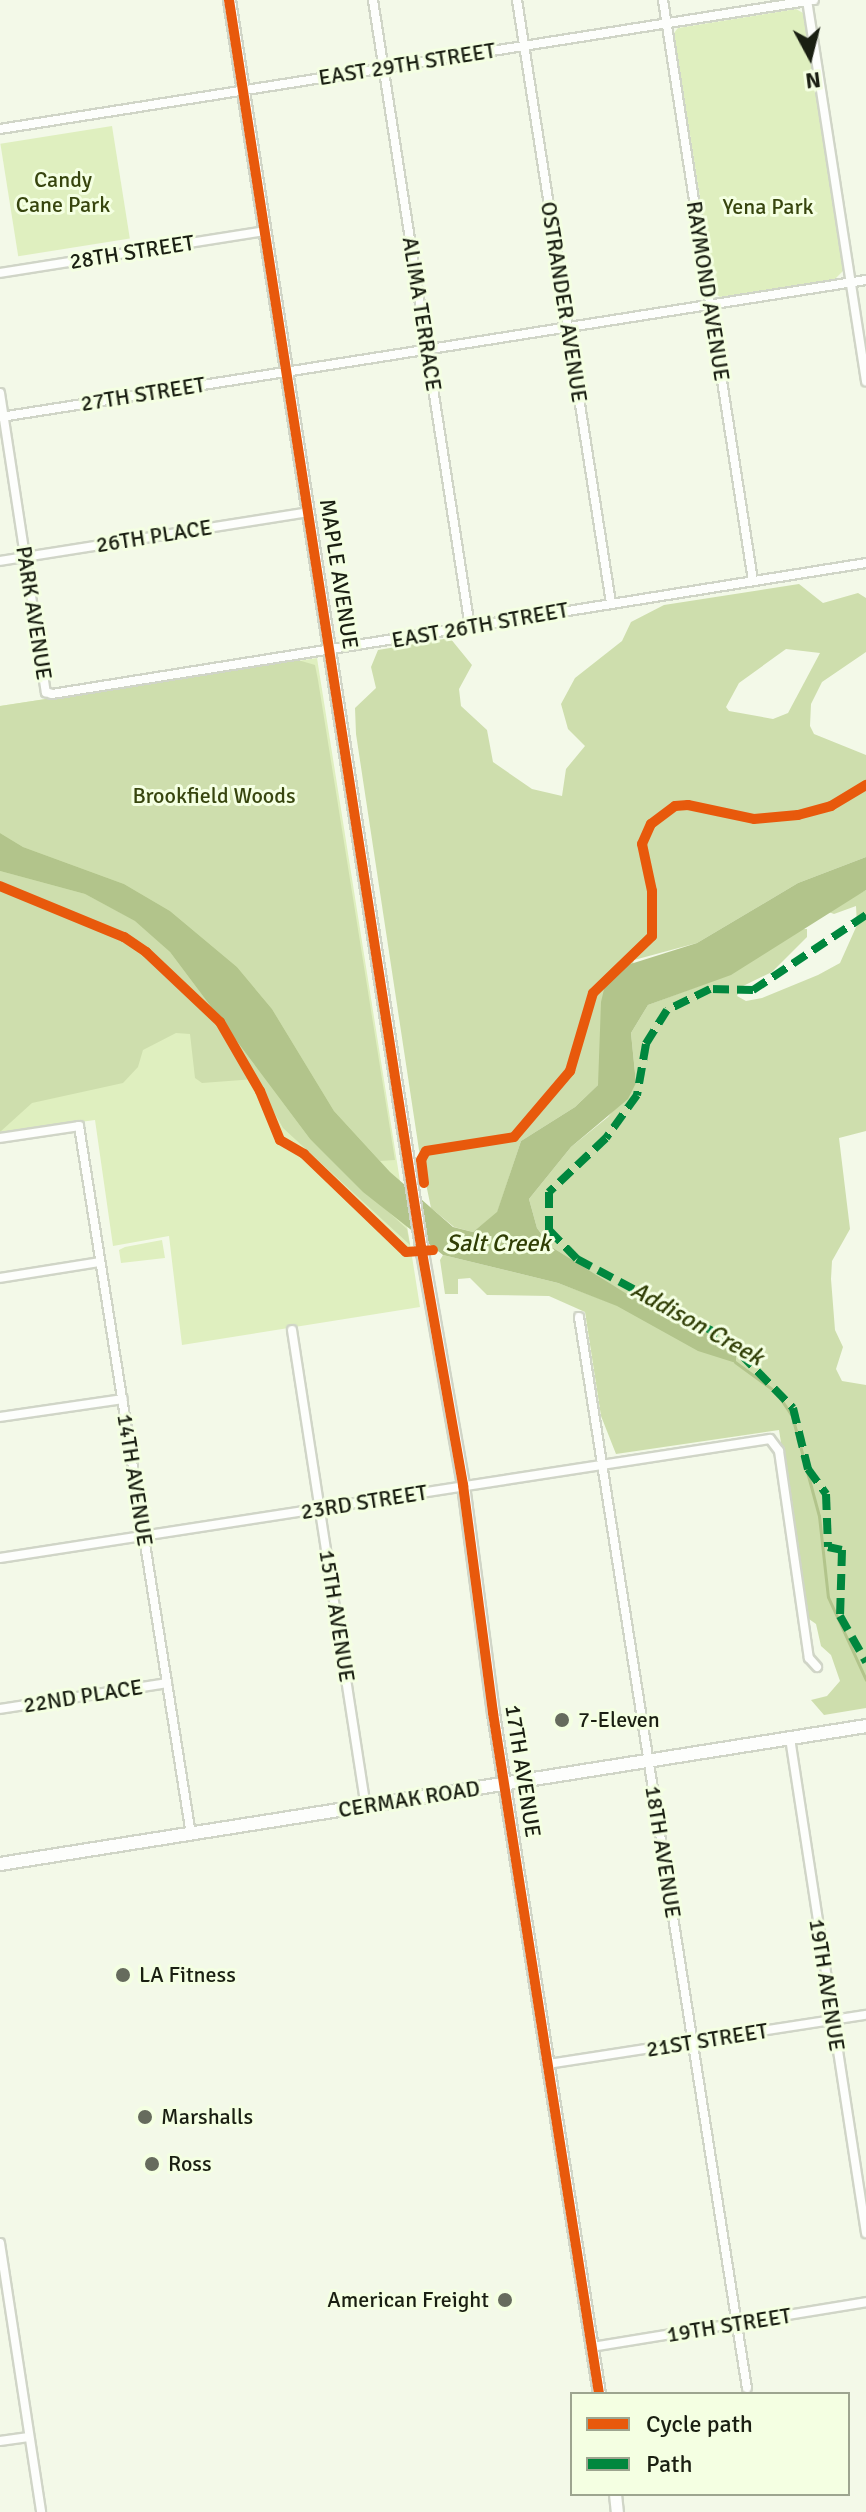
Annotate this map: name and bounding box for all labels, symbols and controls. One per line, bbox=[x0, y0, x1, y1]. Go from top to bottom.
north arrow bbox=[770, 16, 850, 96]
street label: EAST 29TH STREET bbox=[317, 37, 497, 91]
text: N bbox=[804, 66, 822, 95]
park label: Candy Cane Park bbox=[16, 166, 110, 218]
park label: Yena Park bbox=[722, 194, 814, 220]
street label: RAYMOND AVENUE bbox=[681, 199, 735, 383]
street label: OSTRANDER AVENUE bbox=[535, 200, 593, 404]
street label: 28TH STREET bbox=[68, 229, 196, 275]
street label: ALIMA TERRACE bbox=[397, 235, 447, 393]
street label: 27TH STREET bbox=[79, 371, 207, 417]
street label: MAPLE AVENUE bbox=[314, 497, 364, 651]
street label: 26TH PLACE bbox=[94, 514, 214, 558]
street label: PARK AVENUE bbox=[10, 544, 58, 682]
street label: EAST 26TH STREET bbox=[390, 596, 570, 654]
park label: Brookfield Woods bbox=[132, 783, 296, 809]
water label: Salt Creek bbox=[446, 1230, 550, 1258]
water label: Addison Creek bbox=[626, 1276, 768, 1372]
street label: 14TH AVENUE bbox=[111, 1412, 159, 1548]
street label: 23RD STREET bbox=[299, 1479, 429, 1525]
street label: 15TH AVENUE bbox=[313, 1548, 361, 1684]
street label: 22ND PLACE bbox=[21, 1674, 145, 1718]
street label: 17TH AVENUE bbox=[499, 1703, 547, 1839]
place label: 7-Eleven bbox=[578, 1707, 660, 1733]
marker: 7-Eleven bbox=[553, 1711, 571, 1729]
street label: CERMAK ROAD bbox=[336, 1775, 482, 1823]
street label: 18TH AVENUE bbox=[639, 1784, 687, 1920]
street label: 19TH AVENUE bbox=[803, 1917, 851, 2053]
place label: LA Fitness bbox=[139, 1962, 236, 1988]
marker: LA Fitness bbox=[114, 1966, 132, 1984]
street label: 21ST STREET bbox=[644, 2017, 770, 2063]
place label: Marshalls bbox=[161, 2104, 253, 2130]
marker: Marshalls bbox=[136, 2108, 154, 2126]
place label: Ross bbox=[168, 2151, 212, 2177]
marker: Ross bbox=[143, 2155, 161, 2173]
place label: American Freight bbox=[327, 2287, 489, 2313]
marker: American Freight bbox=[496, 2291, 514, 2309]
street label: 19TH STREET bbox=[665, 2302, 793, 2348]
legend bbox=[570, 2392, 850, 2496]
text: Cycle path bbox=[646, 2409, 753, 2439]
text: Path bbox=[646, 2449, 692, 2479]

